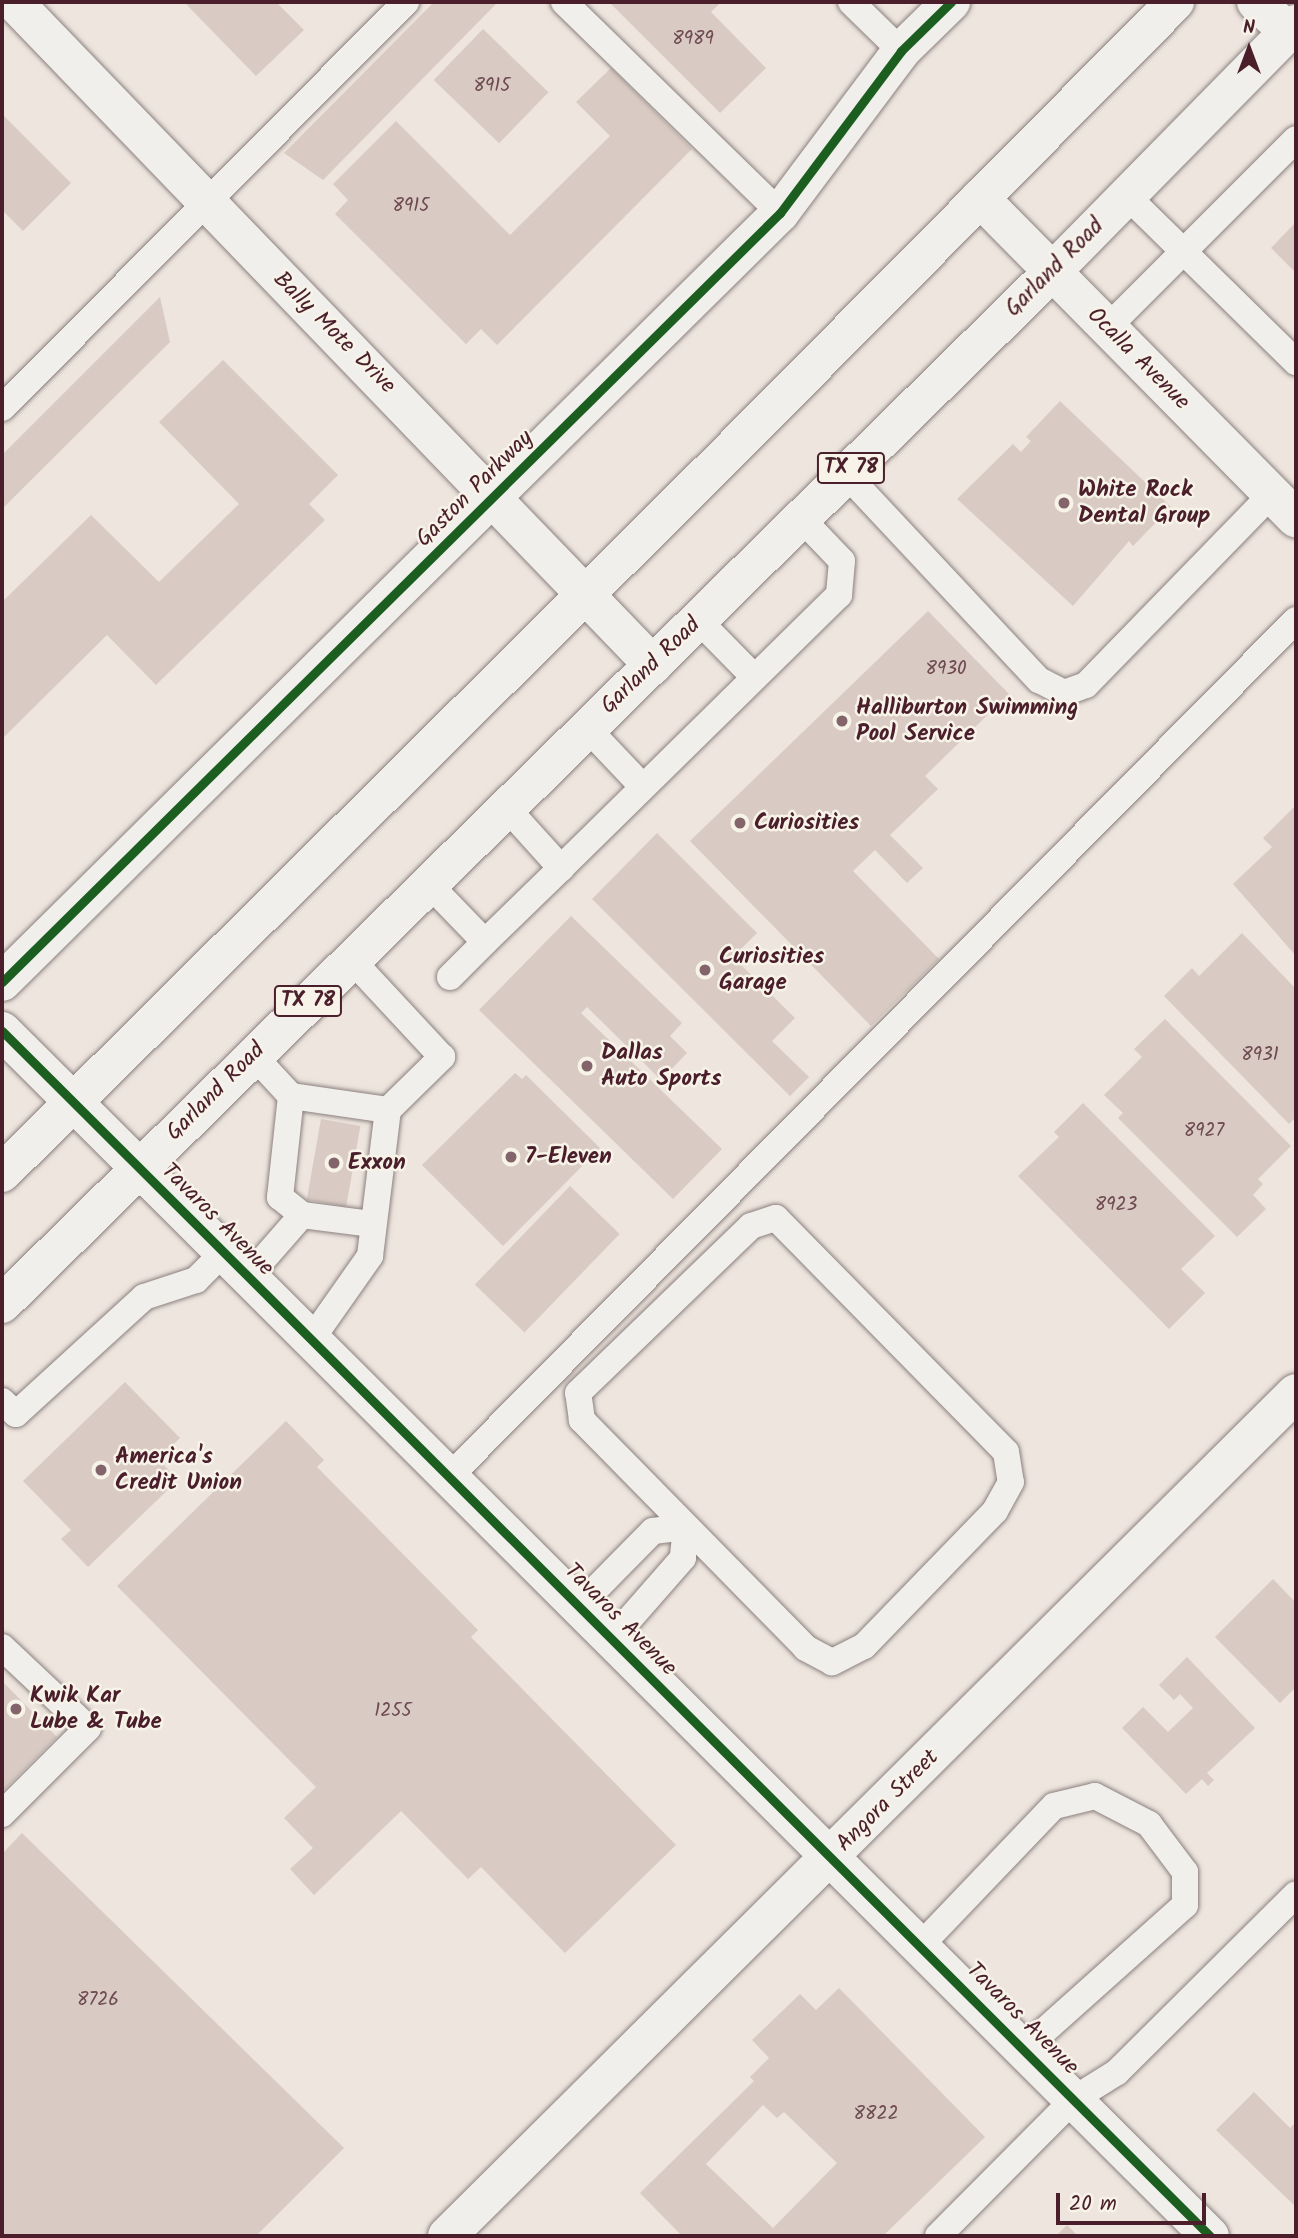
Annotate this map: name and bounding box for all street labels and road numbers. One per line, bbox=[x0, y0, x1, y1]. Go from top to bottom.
street label: Garland Road bbox=[1000, 213, 1110, 323]
street label: Bally Mote Drive bbox=[267, 266, 401, 400]
street label: Ocalla Avenue bbox=[1081, 302, 1195, 416]
street label: Gaston Parkway bbox=[411, 425, 539, 553]
road number: TX 78 bbox=[816, 450, 886, 486]
street label: Garland Road bbox=[595, 612, 707, 720]
road number: TX 78 bbox=[273, 984, 343, 1018]
street label: Garland Road bbox=[161, 1037, 271, 1147]
street label: Tavaros Avenue bbox=[155, 1158, 279, 1282]
street label: Tavaros Avenue bbox=[558, 1558, 682, 1682]
street label: Angora Street bbox=[831, 1744, 945, 1858]
street label: Tavaros Avenue bbox=[960, 1957, 1084, 2081]

